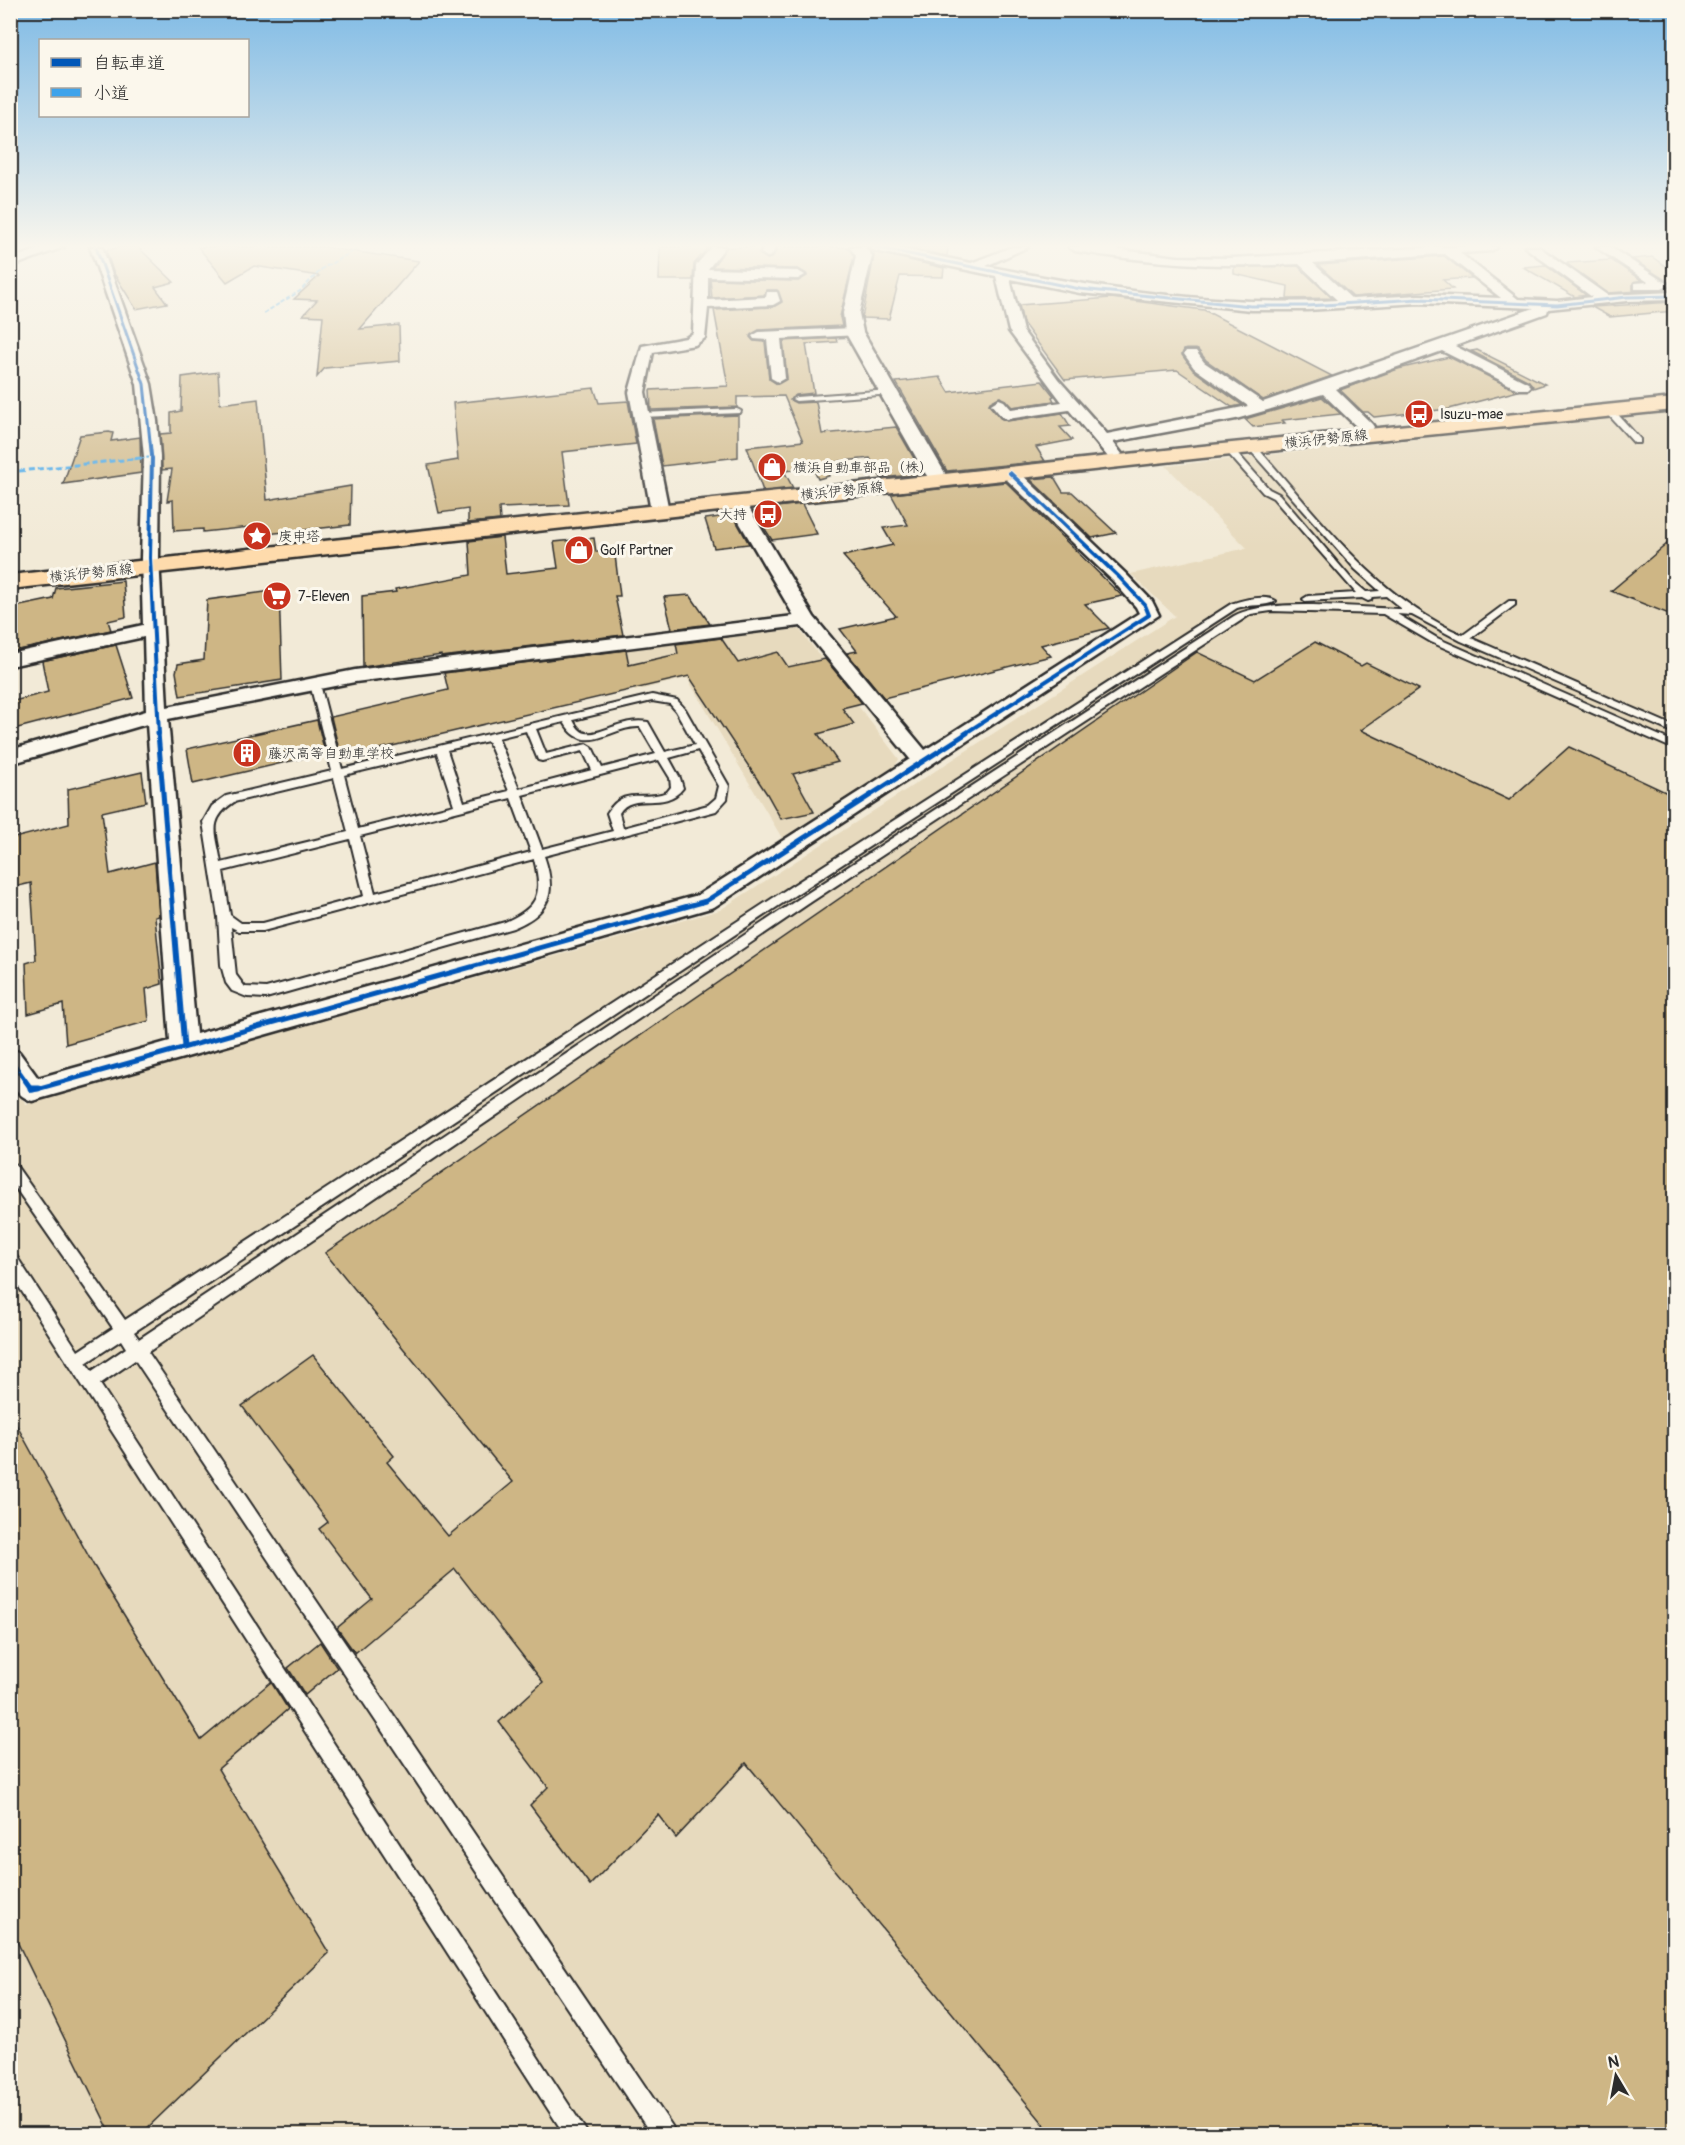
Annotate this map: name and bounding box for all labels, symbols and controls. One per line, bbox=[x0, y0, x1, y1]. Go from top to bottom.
legend bbox=[39, 39, 249, 117]
text: 自転車道 bbox=[93, 52, 165, 75]
text: 小道 bbox=[93, 82, 129, 105]
bus stop icon: Isuzu-mae bbox=[1403, 398, 1435, 430]
place label: Isuzu-mae bbox=[1440, 406, 1503, 423]
street label: 横浜伊勢原線 bbox=[1283, 426, 1369, 452]
shop icon: 横浜自動車部品（株） bbox=[756, 451, 788, 483]
place label: 横浜自動車部品（株） bbox=[793, 459, 933, 476]
street label: 横浜伊勢原線 bbox=[799, 478, 885, 504]
bus stop icon: 大持 bbox=[752, 498, 784, 530]
place label: 大持 bbox=[719, 506, 747, 523]
place icon: 庚申塔 bbox=[241, 520, 273, 552]
place label: 庚申塔 bbox=[278, 528, 320, 545]
shop icon: Golf Partner bbox=[563, 534, 595, 566]
place label: Golf Partner bbox=[600, 542, 673, 559]
street label: 横浜伊勢原線 bbox=[48, 560, 134, 586]
supermarket icon: 7-Eleven bbox=[261, 580, 293, 612]
place label: 7-Eleven bbox=[298, 588, 350, 605]
building icon: 藤沢高等自動車学校 bbox=[231, 737, 263, 769]
place label: 藤沢高等自動車学校 bbox=[268, 745, 394, 762]
north arrow bbox=[1586, 2046, 1646, 2106]
text: N bbox=[1607, 2051, 1621, 2073]

